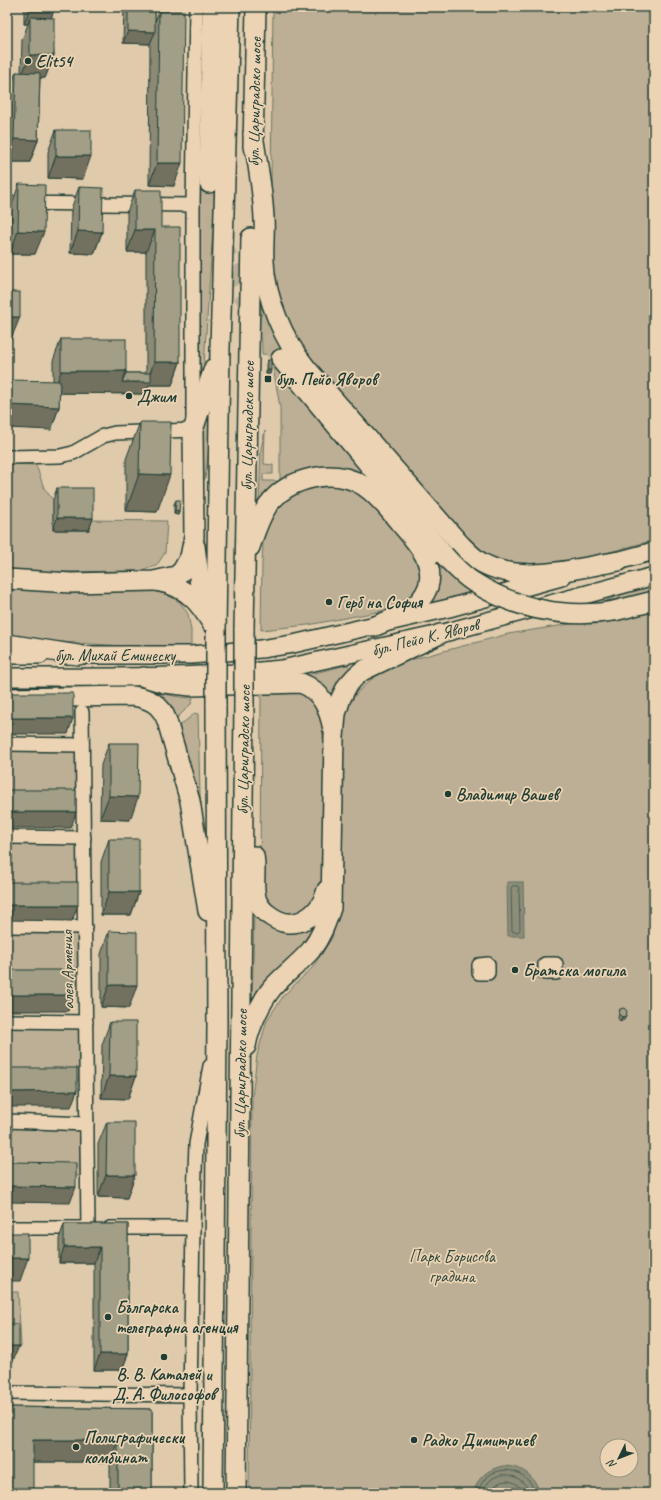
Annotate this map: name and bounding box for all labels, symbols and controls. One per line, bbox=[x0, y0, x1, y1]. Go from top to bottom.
street label: бул. Цариградско шосе bbox=[243, 36, 266, 167]
place label: Elit54 bbox=[36, 51, 74, 72]
marker: Elit54 bbox=[23, 56, 33, 66]
street label: бул. Цариградско шосе bbox=[236, 360, 259, 491]
place label: бул. Пейо Яворов bbox=[276, 369, 380, 390]
marker: бул. Пейо Яворов bbox=[263, 374, 273, 384]
place label: Джим bbox=[137, 386, 177, 407]
marker: Джим bbox=[124, 391, 134, 401]
place label: Герб на София bbox=[337, 592, 423, 613]
marker: Герб на София bbox=[324, 597, 334, 607]
street label: бул. Пейо К. Яворов bbox=[369, 613, 485, 661]
street label: бул. Михай Еминеску bbox=[55, 645, 176, 666]
street label: бул. Цариградско шосе bbox=[232, 684, 255, 815]
place label: Владимир Вашев bbox=[456, 784, 562, 805]
marker: Владимир Вашев bbox=[443, 789, 453, 799]
street label: алея Армения bbox=[56, 929, 79, 1010]
place label: Братска могила bbox=[523, 960, 627, 981]
marker: Братска могила bbox=[510, 965, 520, 975]
street label: бул. Цариградско шосе bbox=[229, 1008, 252, 1139]
park label: Парк Борисова градина bbox=[409, 1246, 496, 1287]
place label: Българска телеграфна агенция bbox=[116, 1297, 238, 1338]
marker: Българска телеграфна агенция bbox=[103, 1312, 113, 1322]
marker: В. В. Каталей и Д. А. Философов bbox=[159, 1352, 169, 1362]
place label: В. В. Каталей и Д. А. Философов bbox=[112, 1364, 220, 1405]
place label: Полиграфически комбинат bbox=[84, 1427, 185, 1468]
place label: Радко Димитриев bbox=[422, 1430, 537, 1451]
marker: Радко Димитриев bbox=[409, 1435, 419, 1445]
north arrow bbox=[599, 1438, 639, 1478]
marker: Полиграфически комбинат bbox=[71, 1442, 81, 1452]
text: N bbox=[603, 1456, 619, 1472]

